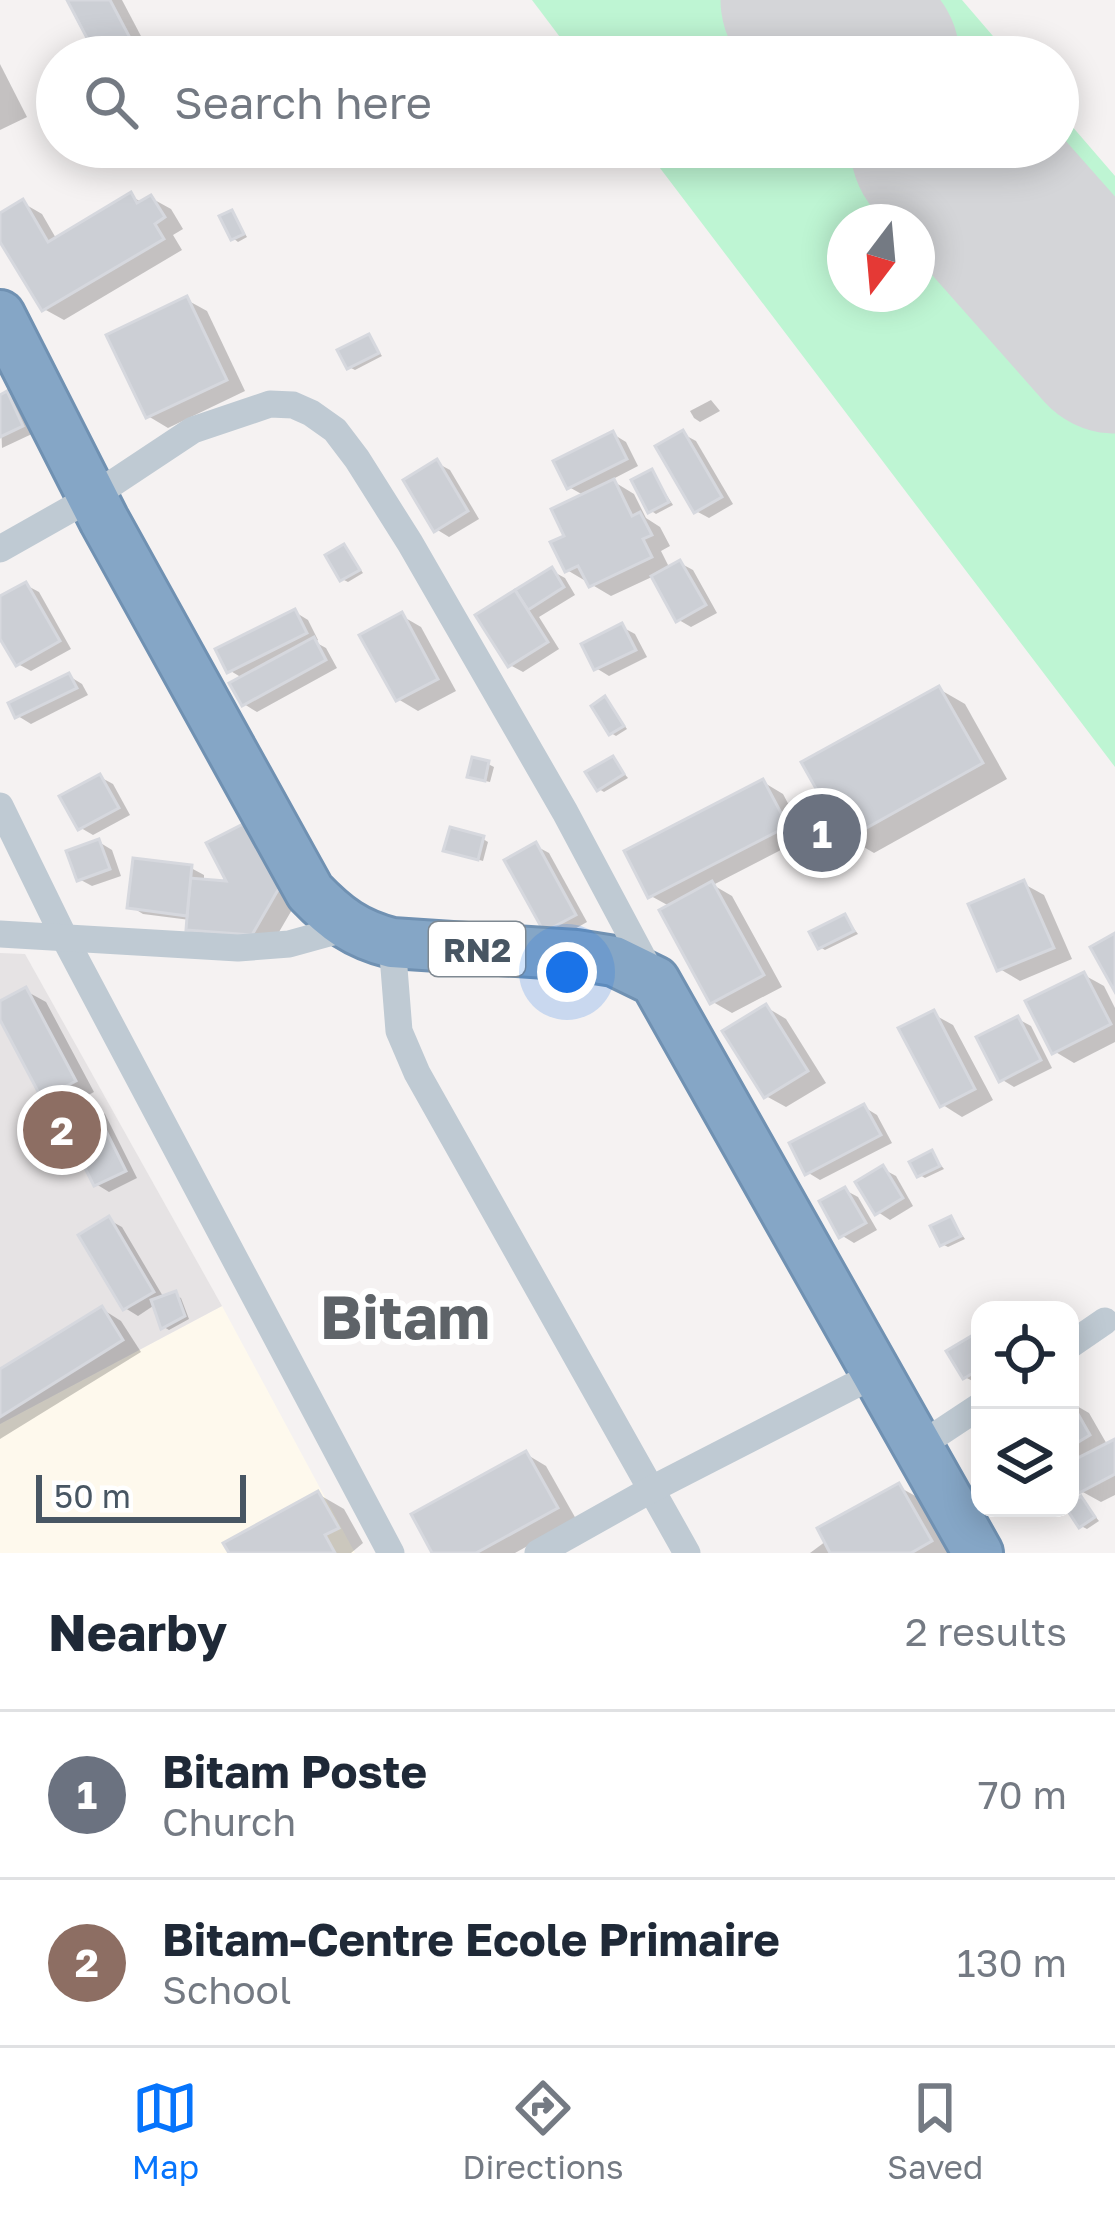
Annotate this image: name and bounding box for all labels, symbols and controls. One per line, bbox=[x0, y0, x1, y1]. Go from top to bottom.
search box bbox=[36, 36, 1079, 168]
icon: search bbox=[78, 69, 144, 135]
text: Search here bbox=[174, 75, 432, 129]
north arrow bbox=[827, 204, 935, 312]
pin: 1 bbox=[783, 788, 861, 878]
road number: RN2 bbox=[429, 922, 525, 976]
your location bbox=[537, 942, 597, 1002]
pin: 2 bbox=[23, 1085, 101, 1175]
district label: Bitam bbox=[320, 1280, 490, 1352]
map controls bbox=[971, 1301, 1079, 1517]
button: locate bbox=[971, 1301, 1079, 1409]
button: layers bbox=[971, 1409, 1079, 1517]
scale bar bbox=[36, 1469, 246, 1522]
text: 50 m bbox=[54, 1476, 131, 1515]
text: Nearby bbox=[48, 1601, 227, 1662]
text: 2 results bbox=[905, 1608, 1067, 1655]
text: Bitam Poste bbox=[162, 1744, 427, 1798]
text: 1 bbox=[77, 1771, 97, 1818]
text: 70 m bbox=[978, 1771, 1067, 1818]
text: Church bbox=[162, 1798, 296, 1845]
text: Bitam-Centre Ecole Primaire bbox=[162, 1912, 780, 1966]
text: 2 bbox=[75, 1939, 99, 1986]
text: 130 m bbox=[957, 1939, 1067, 1986]
text: School bbox=[162, 1966, 291, 2013]
tab: Map bbox=[132, 2075, 199, 2186]
tab: Directions bbox=[462, 2075, 624, 2186]
tab: Saved bbox=[887, 2075, 983, 2186]

